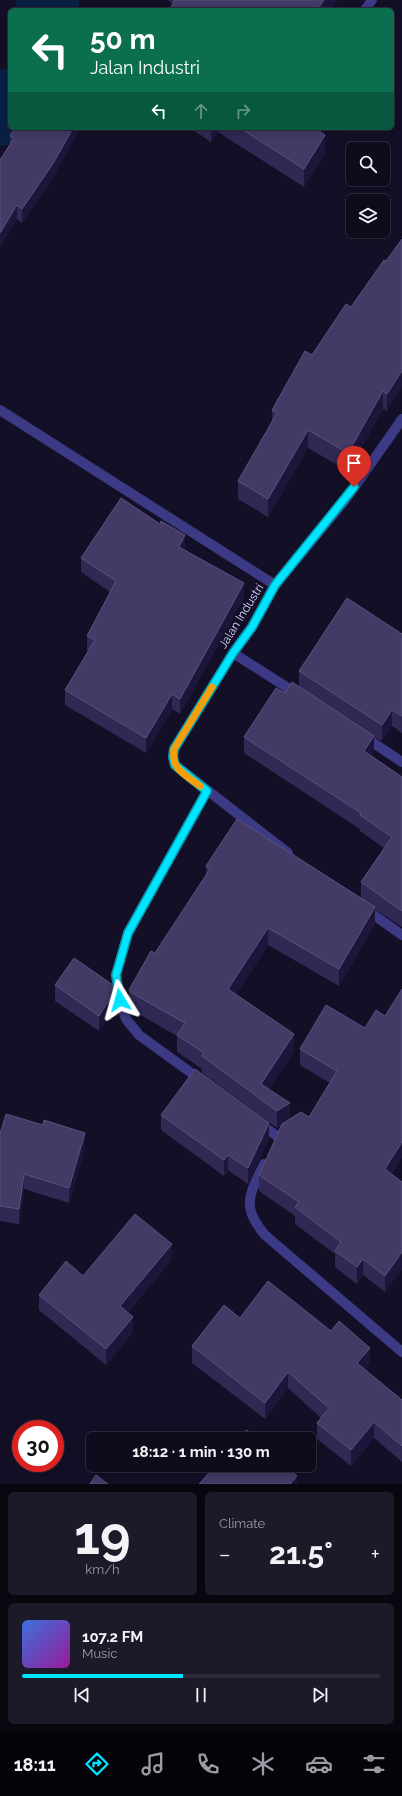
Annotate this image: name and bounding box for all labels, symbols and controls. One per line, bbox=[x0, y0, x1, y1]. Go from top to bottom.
text: 50 m bbox=[90, 23, 156, 56]
icon: left bbox=[24, 24, 76, 76]
text: Jalan Industri bbox=[90, 57, 200, 78]
icon: left bbox=[148, 100, 170, 122]
icon: ahead bbox=[190, 100, 212, 122]
icon: right bbox=[232, 100, 254, 122]
map controls bbox=[346, 142, 390, 238]
button: search bbox=[346, 142, 390, 186]
button: layers bbox=[346, 194, 390, 238]
pin bbox=[337, 446, 371, 487]
icon: arrive bbox=[343, 452, 365, 474]
street label: Jalan Industri bbox=[216, 581, 266, 651]
position arrow bbox=[99, 979, 141, 1021]
speed limit sign: 30 bbox=[12, 1420, 64, 1472]
text: 18:12 · 1 min · 130 m bbox=[132, 1443, 270, 1461]
text: 19 bbox=[74, 1505, 131, 1566]
text: Climate bbox=[219, 1516, 265, 1531]
text: 21.5° bbox=[269, 1536, 333, 1571]
text: − bbox=[219, 1541, 231, 1567]
text: + bbox=[371, 1541, 380, 1567]
text: km/h bbox=[85, 1562, 120, 1577]
text: 107.2 FM bbox=[82, 1628, 143, 1646]
text: Music bbox=[82, 1646, 117, 1661]
icon: previous bbox=[71, 1684, 93, 1706]
icon: pause bbox=[190, 1684, 212, 1706]
icon: next bbox=[309, 1684, 331, 1706]
icon: directions bbox=[83, 1750, 111, 1778]
icon: music bbox=[139, 1750, 167, 1778]
icon: phone bbox=[194, 1750, 222, 1778]
icon: climate bbox=[249, 1750, 277, 1778]
icon: car bbox=[305, 1750, 333, 1778]
icon: filters bbox=[360, 1750, 388, 1778]
text: 18:11 bbox=[14, 1754, 56, 1775]

